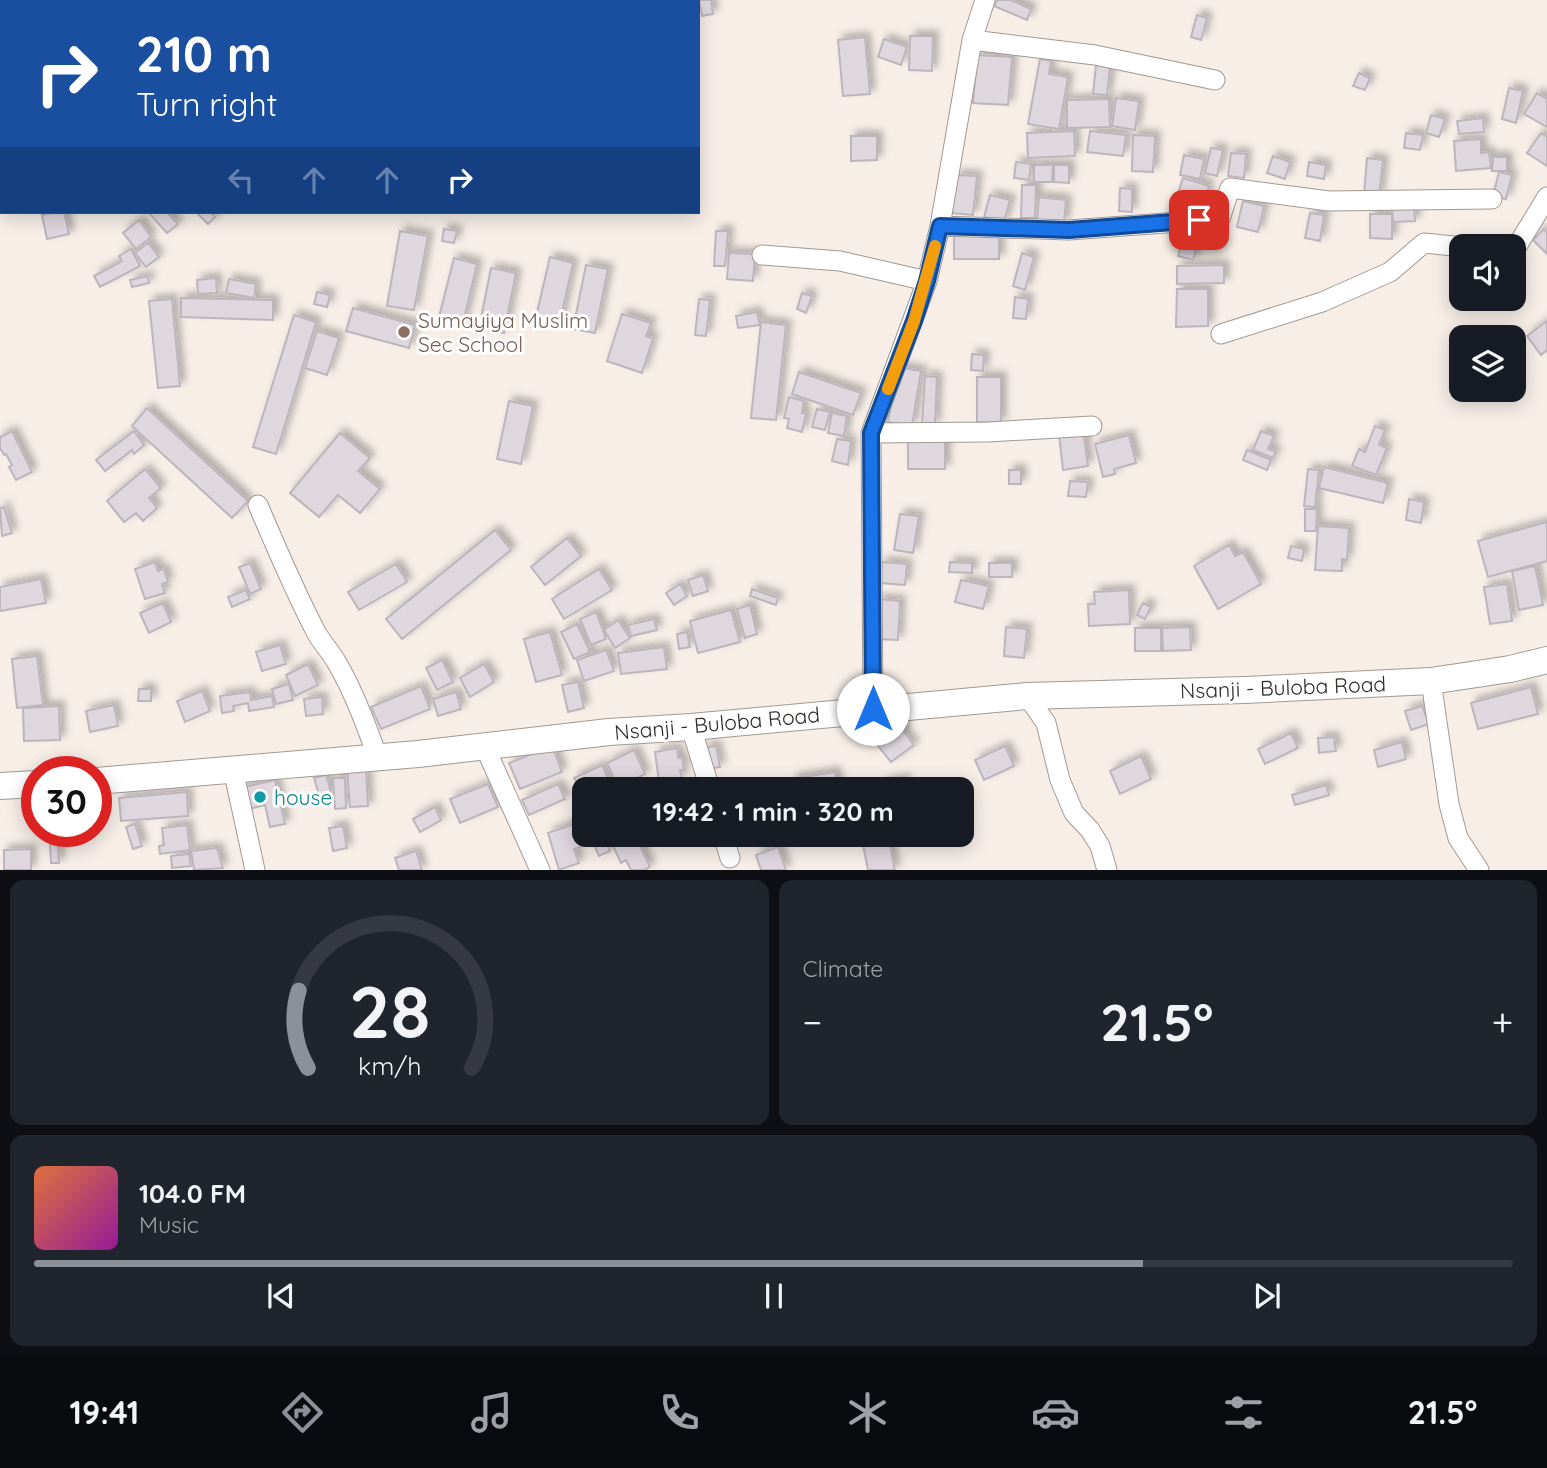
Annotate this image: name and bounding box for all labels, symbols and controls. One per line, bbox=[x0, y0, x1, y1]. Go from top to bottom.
text: 210 m bbox=[136, 23, 272, 84]
icon: right bbox=[21, 28, 112, 119]
text: Turn right bbox=[136, 84, 277, 124]
icon: left bbox=[222, 161, 260, 199]
icon: ahead bbox=[295, 161, 333, 199]
icon: ahead bbox=[368, 161, 406, 199]
icon: right bbox=[441, 161, 479, 199]
pin bbox=[1169, 190, 1229, 250]
icon: arrive bbox=[1180, 201, 1218, 239]
map controls bbox=[1449, 234, 1526, 402]
button: sound bbox=[1449, 234, 1526, 311]
place label: Sumayiya Muslim Sec School bbox=[418, 307, 588, 357]
marker: Sumayiya Muslim Sec School bbox=[396, 324, 412, 340]
button: layers bbox=[1449, 325, 1526, 402]
street label: Nsanji - Buloba Road bbox=[1180, 670, 1386, 704]
position arrow bbox=[836, 672, 910, 746]
street label: Nsanji - Buloba Road bbox=[613, 701, 821, 745]
speed limit sign: 30 bbox=[21, 756, 112, 847]
place label: house bbox=[274, 784, 332, 810]
marker: house bbox=[252, 789, 268, 805]
text: 19:42 · 1 min · 320 m bbox=[652, 795, 894, 828]
text: Climate bbox=[803, 954, 883, 983]
text: 28 bbox=[349, 966, 430, 1057]
text: 21.5° bbox=[1100, 989, 1213, 1054]
text: − bbox=[803, 998, 822, 1046]
text: + bbox=[1492, 998, 1513, 1046]
text: km/h bbox=[358, 1050, 421, 1081]
text: 104.0 FM bbox=[139, 1177, 246, 1210]
text: Music bbox=[139, 1210, 199, 1239]
icon: previous bbox=[262, 1277, 300, 1315]
icon: pause bbox=[755, 1277, 793, 1315]
icon: next bbox=[1248, 1277, 1286, 1315]
icon: directions bbox=[278, 1388, 327, 1437]
icon: music bbox=[467, 1388, 516, 1437]
icon: phone bbox=[655, 1388, 704, 1437]
icon: climate bbox=[843, 1388, 892, 1437]
icon: car bbox=[1031, 1388, 1080, 1437]
icon: filters bbox=[1219, 1388, 1268, 1437]
text: 19:41 bbox=[70, 1392, 139, 1432]
text: 21.5° bbox=[1408, 1392, 1477, 1432]

